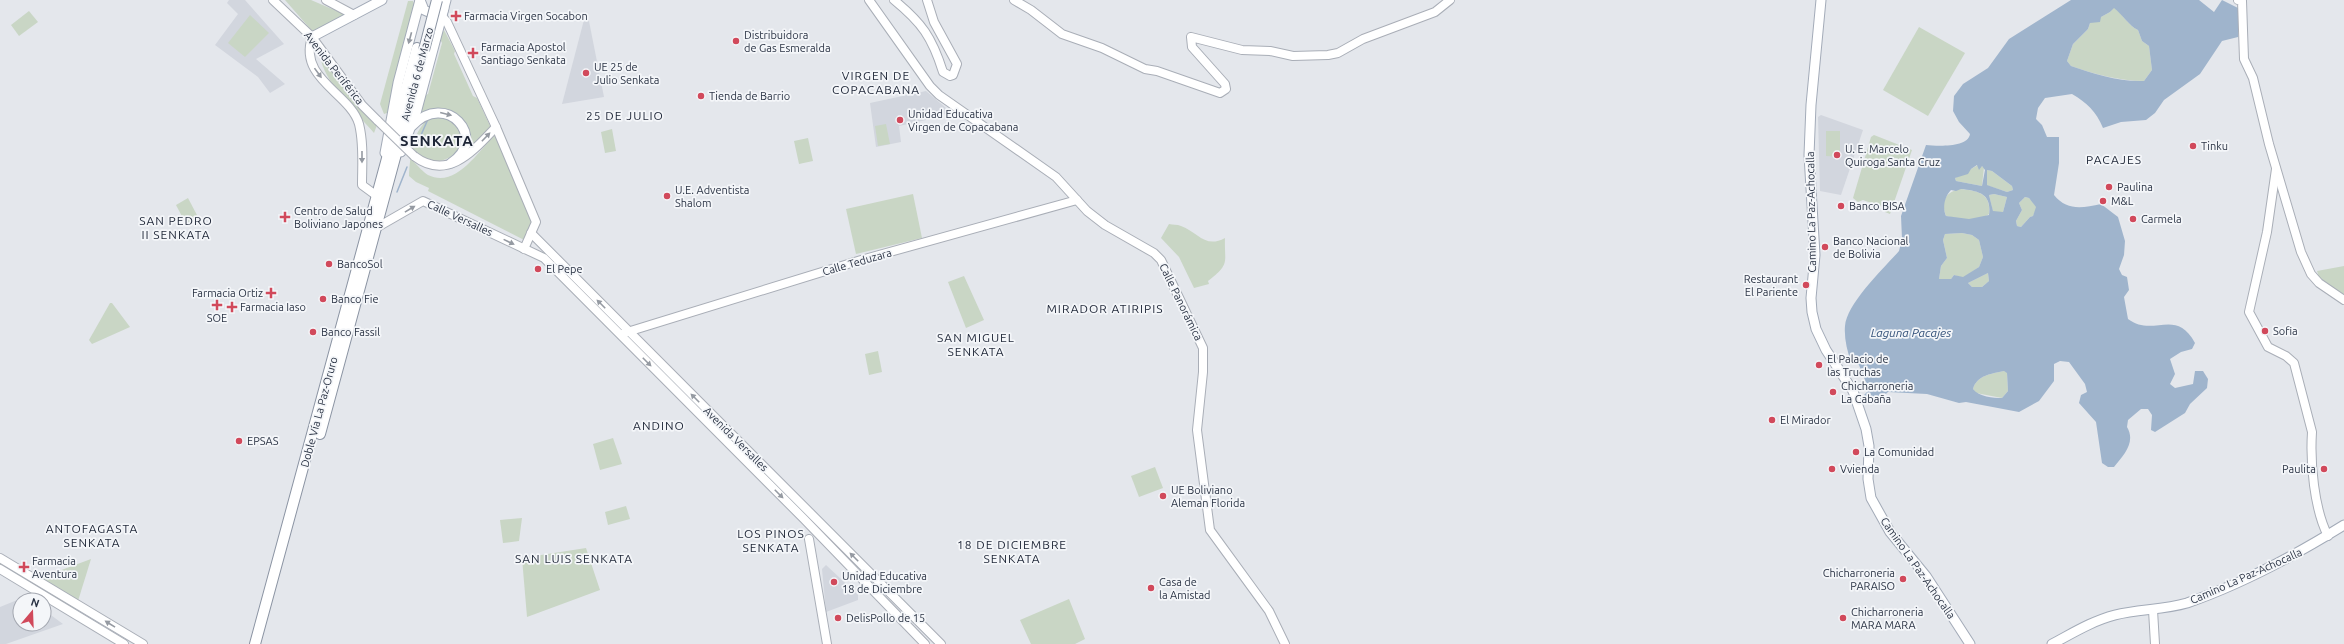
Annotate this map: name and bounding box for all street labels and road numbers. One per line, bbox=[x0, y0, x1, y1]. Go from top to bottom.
street label: Avenida 6 de Marzo bbox=[399, 26, 435, 122]
street label: Avenida Periférica bbox=[302, 29, 366, 107]
street label: Camino La Paz-Achocalla bbox=[1804, 151, 1818, 273]
street label: Calle Versalles bbox=[425, 198, 495, 238]
street label: Calle Teduzara bbox=[821, 246, 893, 278]
street label: Calle Panorámica bbox=[1157, 261, 1205, 343]
street label: Doble Vía La Paz-Oruro bbox=[298, 355, 340, 469]
street label: Avenida Versalles bbox=[701, 404, 771, 474]
street label: Camino La Paz-Achocalla bbox=[1878, 515, 1958, 621]
street label: Camino La Paz-Achocalla bbox=[2188, 546, 2304, 606]

